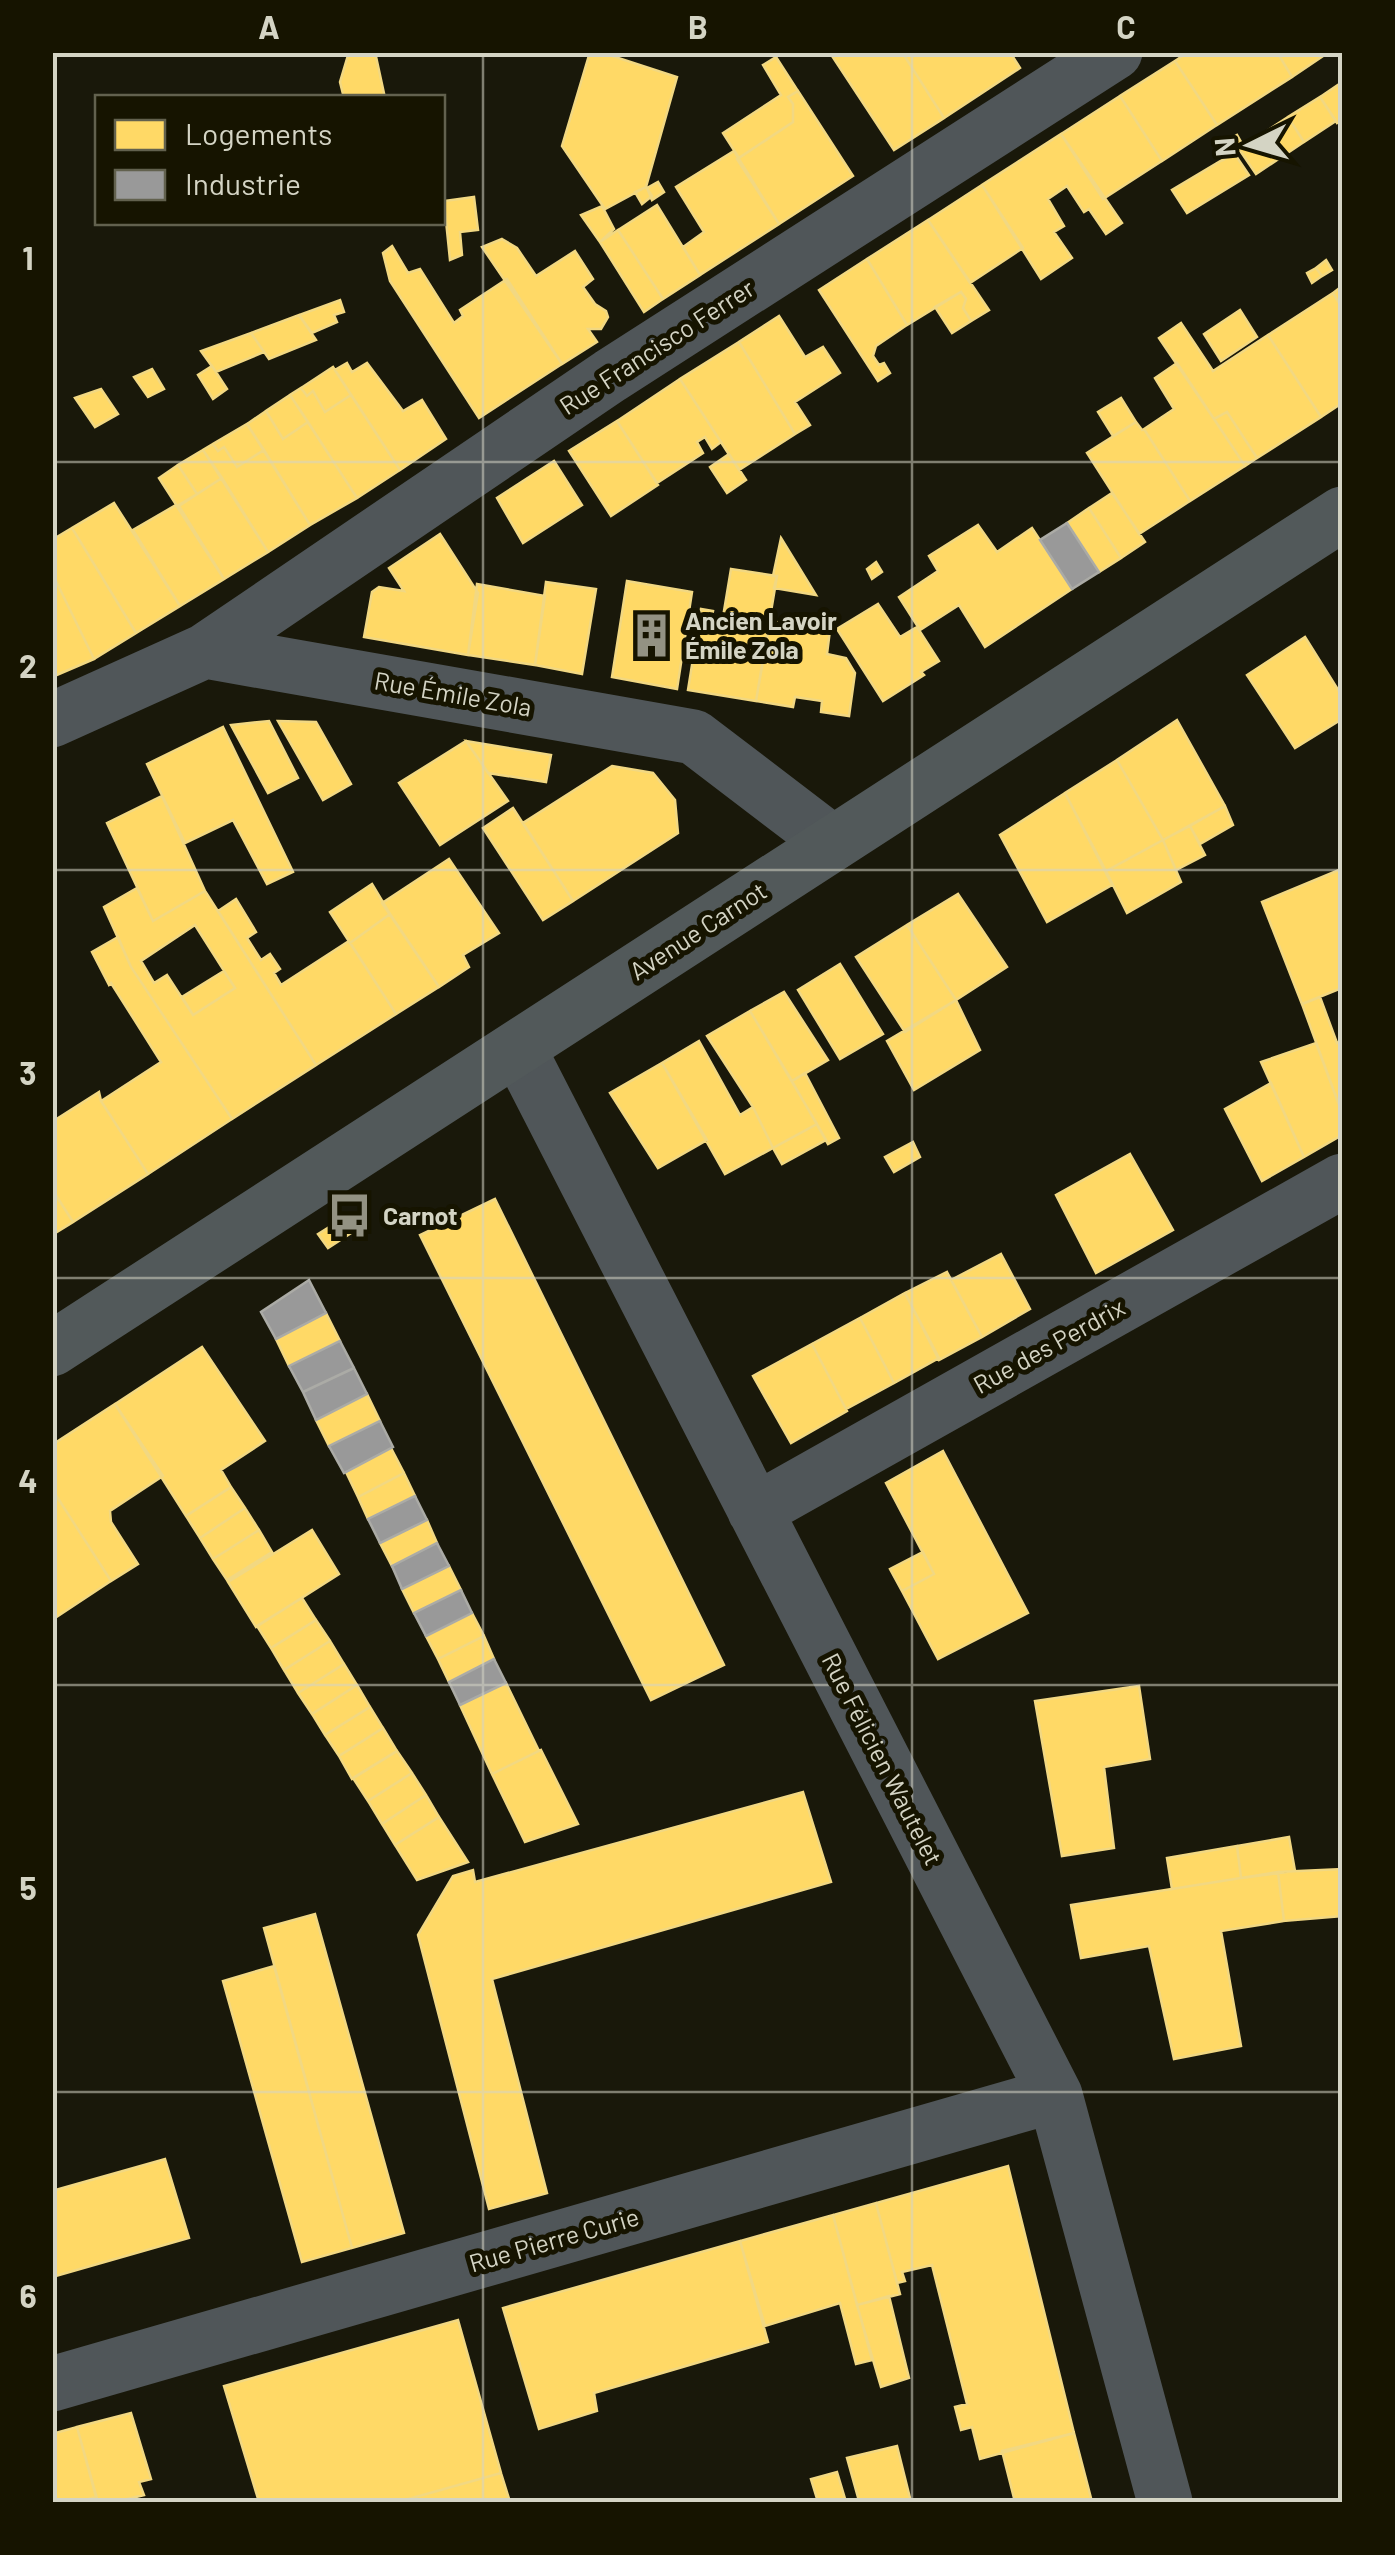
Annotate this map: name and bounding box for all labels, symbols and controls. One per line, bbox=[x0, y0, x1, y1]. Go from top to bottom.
text: A bbox=[258, 7, 280, 45]
text: B bbox=[688, 7, 708, 45]
text: C bbox=[1116, 7, 1136, 45]
legend bbox=[95, 95, 445, 225]
north arrow bbox=[1200, 95, 1300, 195]
text: Logements bbox=[185, 115, 333, 151]
text: N bbox=[1206, 137, 1242, 158]
text: Industrie bbox=[185, 165, 301, 201]
text: 1 bbox=[22, 238, 34, 276]
street label: Rue Francisco Ferrer bbox=[554, 272, 759, 420]
place label: Ancien Lavoir Émile Zola bbox=[685, 605, 837, 664]
building icon: Ancien Lavoir Émile Zola bbox=[628, 611, 676, 659]
text: 2 bbox=[19, 646, 37, 684]
street label: Rue Émile Zola bbox=[372, 664, 534, 722]
street label: Avenue Carnot bbox=[623, 875, 772, 986]
text: 3 bbox=[19, 1053, 37, 1091]
bus stop icon: Carnot bbox=[326, 1192, 374, 1240]
place label: Carnot bbox=[383, 1200, 458, 1230]
street label: Rue des Perdrix bbox=[968, 1291, 1130, 1399]
text: 4 bbox=[18, 1461, 38, 1499]
street label: Rue Félicien Wautelet bbox=[816, 1648, 949, 1870]
text: 5 bbox=[19, 1868, 37, 1906]
street label: Rue Pierre Curie bbox=[465, 2200, 642, 2278]
text: 6 bbox=[19, 2276, 37, 2314]

